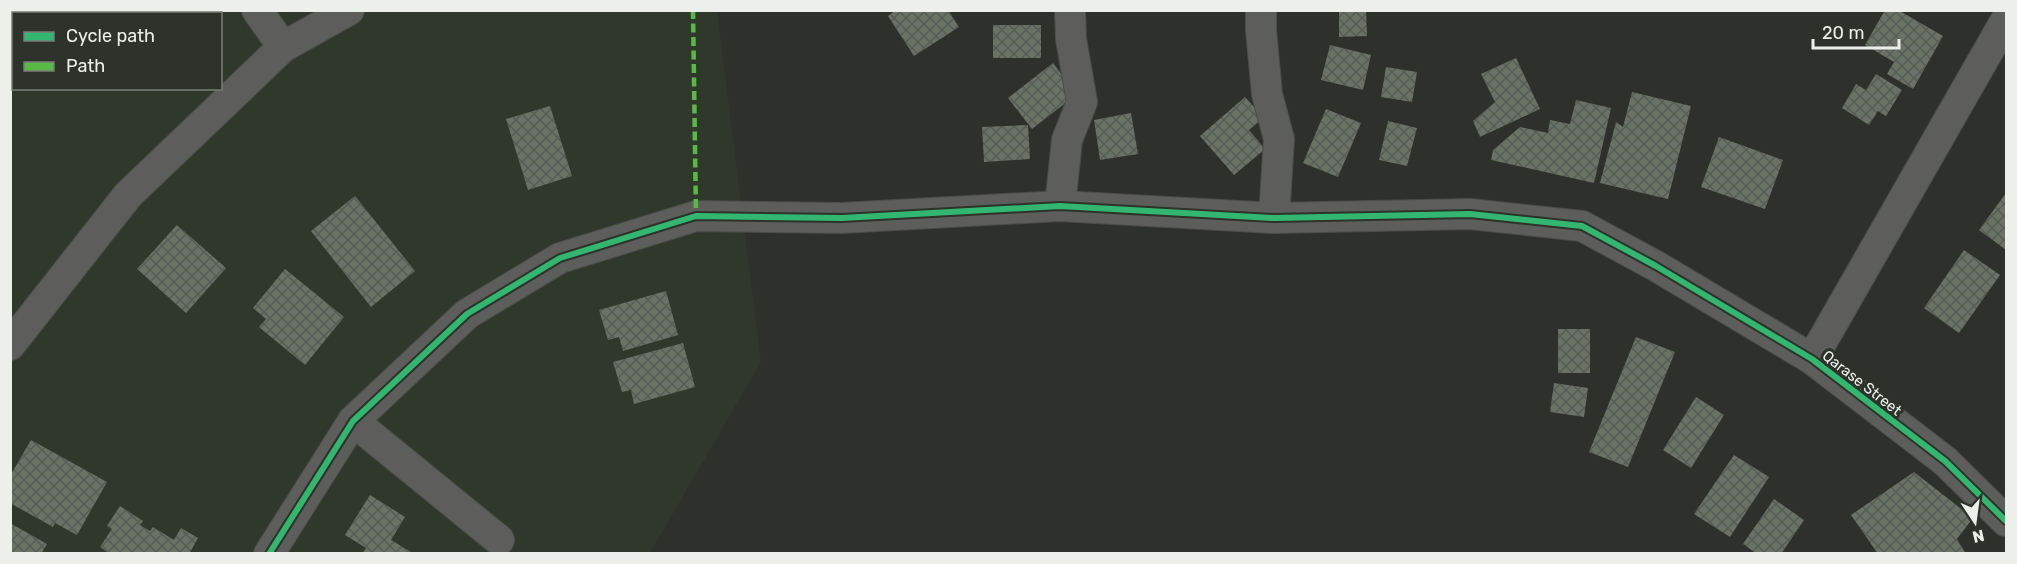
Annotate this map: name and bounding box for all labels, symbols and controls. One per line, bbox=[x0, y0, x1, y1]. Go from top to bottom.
legend bbox=[12, 12, 222, 90]
scale bar bbox=[1813, 12, 1898, 50]
text: 20 m bbox=[1822, 22, 1864, 44]
text: Cycle path bbox=[66, 25, 155, 47]
text: Path bbox=[66, 55, 105, 77]
street label: Qarase Street bbox=[1819, 347, 1905, 420]
north arrow bbox=[1945, 492, 2005, 552]
text: N bbox=[1971, 526, 1986, 547]

